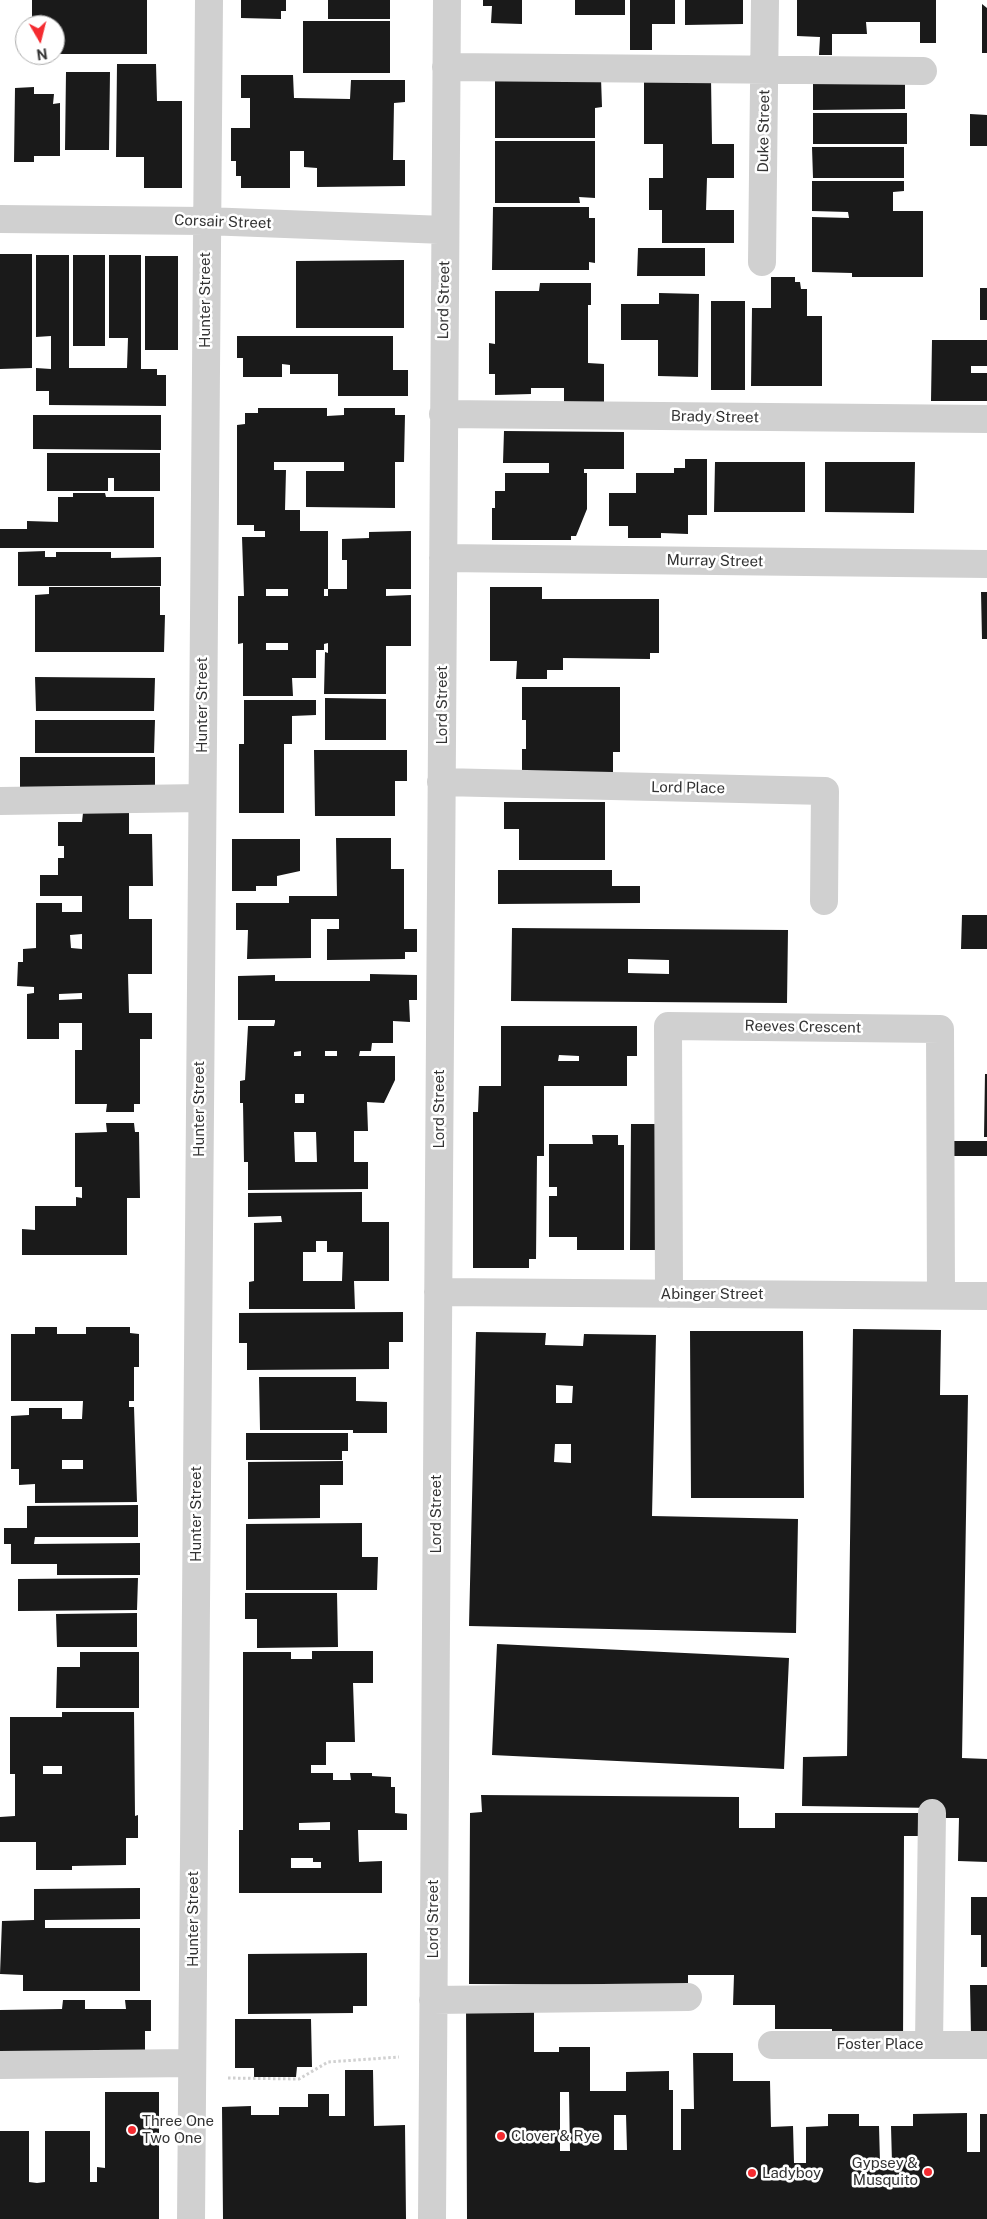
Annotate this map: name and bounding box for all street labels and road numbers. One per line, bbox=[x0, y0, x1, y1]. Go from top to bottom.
street label: Duke Street bbox=[754, 89, 774, 173]
street label: Corsair Street bbox=[174, 211, 272, 233]
street label: Hunter Street bbox=[196, 252, 214, 348]
street label: Lord Street bbox=[434, 260, 454, 340]
street label: Brady Street bbox=[671, 407, 759, 427]
street label: Murray Street bbox=[666, 551, 764, 571]
street label: Hunter Street bbox=[193, 657, 211, 753]
street label: Lord Street bbox=[433, 666, 451, 744]
street label: Lord Place bbox=[651, 778, 725, 798]
street label: Reeves Crescent bbox=[744, 1017, 862, 1037]
street label: Hunter Street bbox=[190, 1061, 208, 1157]
street label: Lord Street bbox=[430, 1070, 448, 1148]
street label: Abinger Street bbox=[661, 1285, 763, 1303]
street label: Hunter Street bbox=[187, 1466, 205, 1562]
street label: Lord Street bbox=[427, 1475, 445, 1553]
street label: Hunter Street bbox=[184, 1871, 202, 1967]
street label: Lord Street bbox=[424, 1880, 442, 1958]
street label: Foster Place bbox=[836, 2035, 924, 2053]

